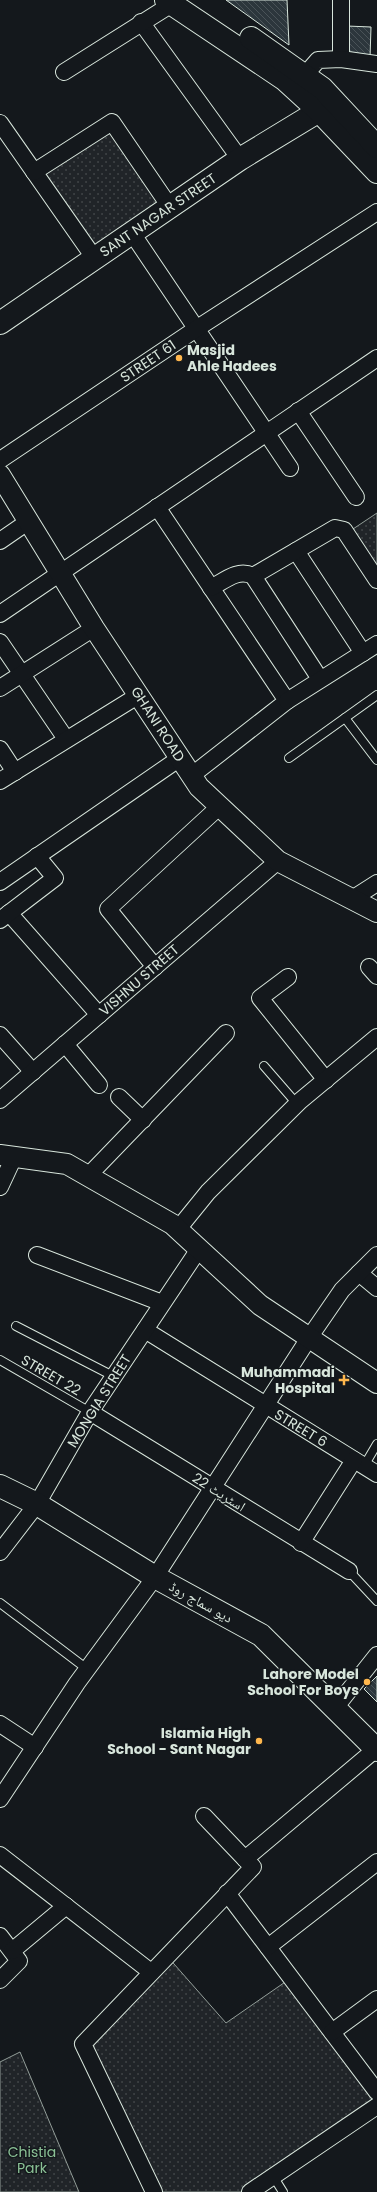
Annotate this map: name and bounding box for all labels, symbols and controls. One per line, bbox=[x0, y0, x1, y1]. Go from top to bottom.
street label: SANT NAGAR STREET bbox=[96, 168, 221, 262]
street label: STREET 61 bbox=[116, 335, 180, 387]
place label: Masjid Ahle Hadees bbox=[187, 340, 277, 376]
marker: Masjid Ahle Hadees bbox=[174, 353, 184, 363]
street label: GHANI ROAD bbox=[126, 683, 190, 766]
street label: VISHNU STREET bbox=[95, 939, 184, 1020]
street label: STREET 22 bbox=[17, 1350, 85, 1400]
street label: MONGIA STREET bbox=[62, 1350, 136, 1452]
place label: Muhammadi Hospital bbox=[241, 1362, 335, 1398]
marker: Muhammadi Hospital bbox=[338, 1374, 350, 1386]
street label: STREET 6 bbox=[271, 1404, 331, 1452]
street label: اسٹریٹ 22 bbox=[189, 1468, 249, 1516]
street label: دیو سماج روڈ bbox=[166, 1576, 237, 1628]
place label: Lahore Model School For Boys bbox=[247, 1664, 359, 1700]
marker: Lahore Model School For Boys bbox=[362, 1677, 372, 1687]
place label: Islamia High School - Sant Nagar bbox=[107, 1723, 251, 1759]
marker: Islamia High School - Sant Nagar bbox=[254, 1736, 264, 1746]
park label: Chistia Park bbox=[8, 2142, 56, 2178]

